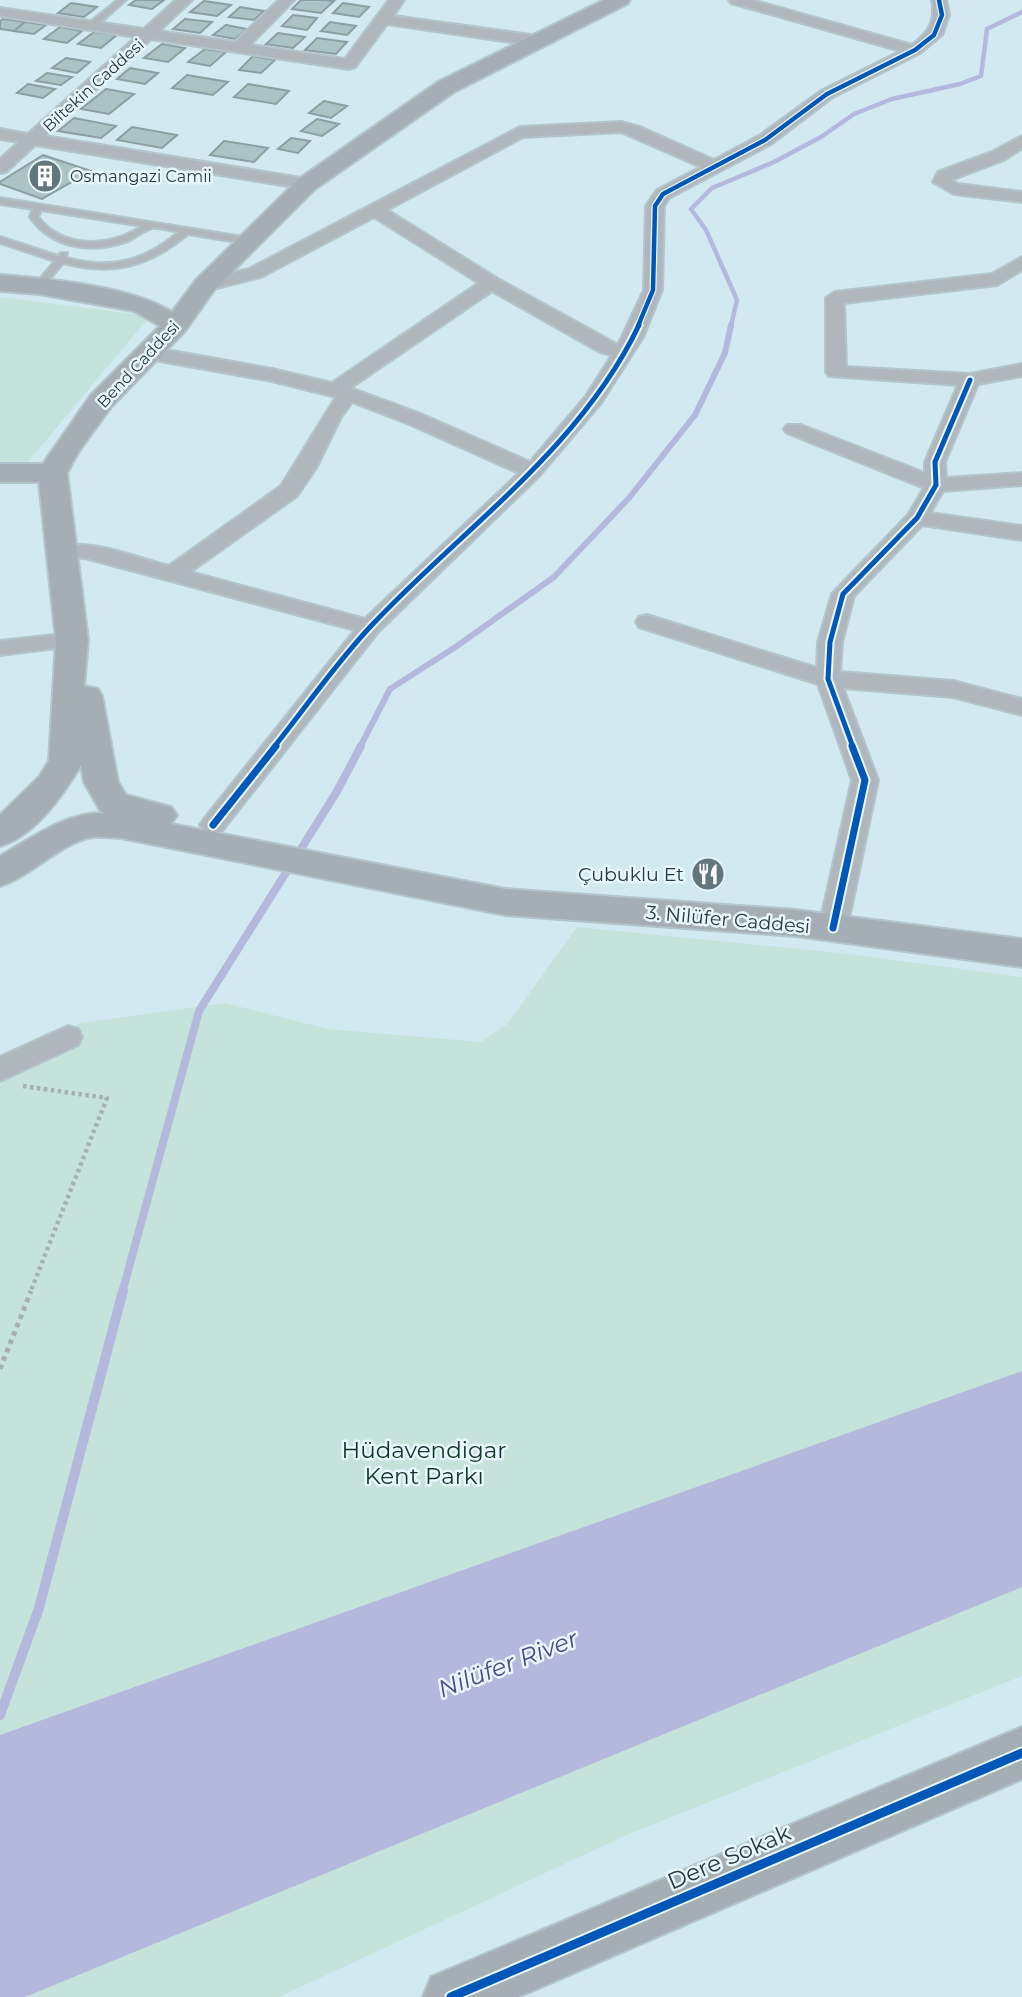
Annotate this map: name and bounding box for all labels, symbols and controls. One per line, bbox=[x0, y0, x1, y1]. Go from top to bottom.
street label: Biltekin Caddesi bbox=[39, 35, 148, 136]
building icon: Osmangazi Camii bbox=[26, 157, 64, 195]
place label: Osmangazi Camii bbox=[70, 167, 212, 186]
street label: Bend Caddesi bbox=[93, 317, 183, 412]
restaurant icon: Çubuklu Et bbox=[689, 855, 727, 893]
place label: Çubuklu Et bbox=[578, 863, 684, 886]
street label: 3. Nilüfer Caddesi bbox=[645, 901, 811, 938]
park label: Hüdavendigar Kent Parkı bbox=[342, 1436, 506, 1490]
water label: Nilüfer River bbox=[434, 1623, 583, 1703]
street label: Dere Sokak bbox=[663, 1818, 795, 1896]

